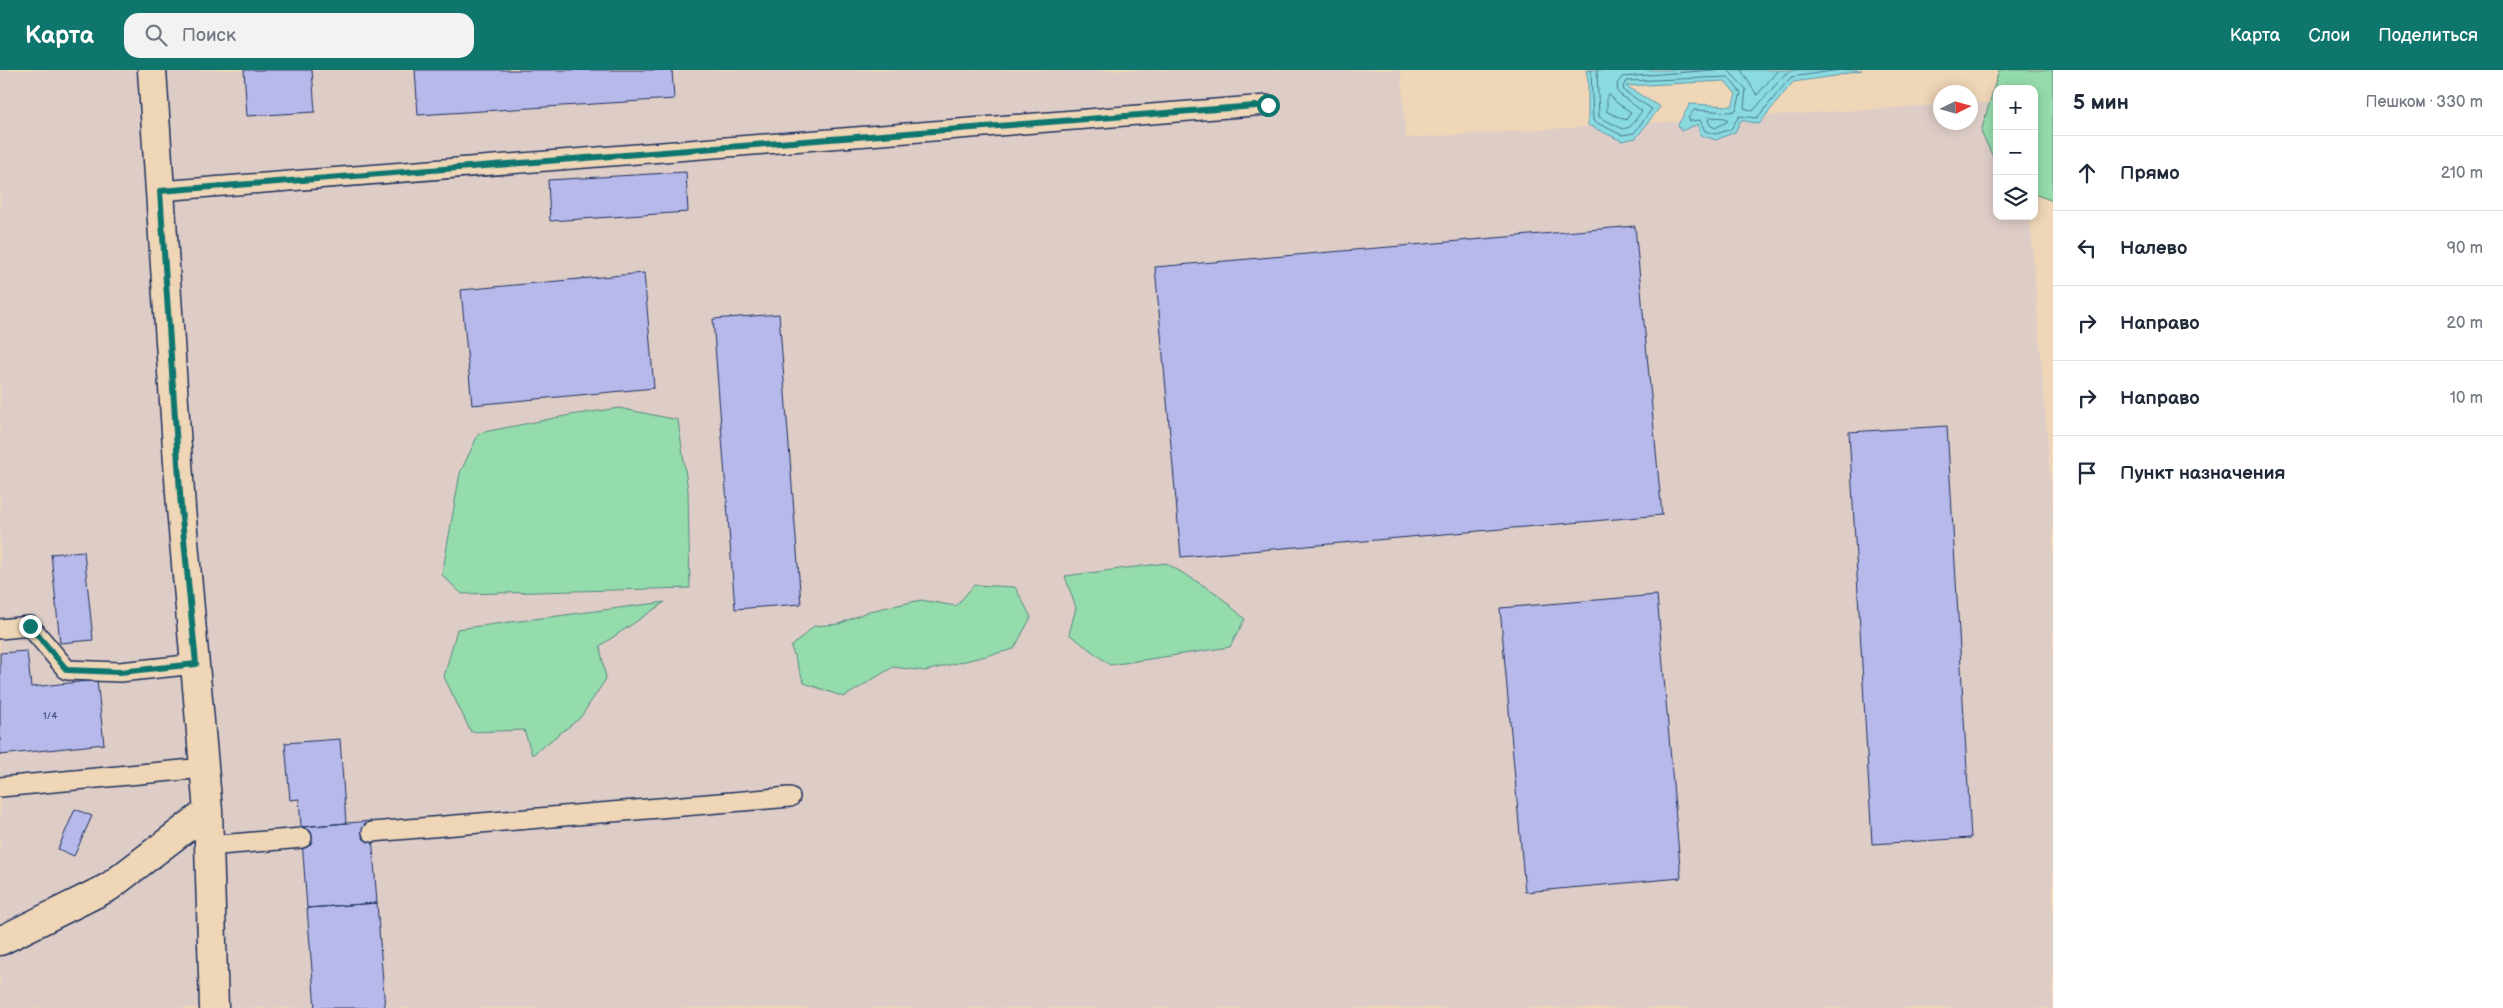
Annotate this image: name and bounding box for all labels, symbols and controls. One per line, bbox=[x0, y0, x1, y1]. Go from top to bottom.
search box bbox=[124, 13, 474, 58]
text: Карта bbox=[25, 21, 94, 50]
icon: search bbox=[142, 21, 170, 49]
text: Поиск bbox=[182, 24, 236, 47]
text: Карта bbox=[2230, 25, 2280, 46]
text: Слои bbox=[2308, 25, 2350, 46]
text: Поделиться bbox=[2378, 25, 2478, 46]
north arrow bbox=[1933, 85, 1978, 130]
map controls bbox=[1993, 85, 2038, 220]
button: + bbox=[1993, 85, 2038, 130]
text: 5 мин bbox=[2073, 90, 2129, 115]
text: Пешком · 330 m bbox=[2366, 93, 2483, 112]
route start bbox=[1257, 94, 1280, 117]
button: − bbox=[1993, 130, 2038, 175]
icon: ahead bbox=[2073, 159, 2101, 187]
text: Прямо bbox=[2120, 162, 2180, 185]
text: 210 m bbox=[2441, 164, 2483, 183]
button: layers bbox=[1993, 175, 2038, 220]
icon: left bbox=[2073, 234, 2101, 262]
text: Налево bbox=[2120, 237, 2187, 260]
text: 90 m bbox=[2447, 239, 2483, 258]
icon: right bbox=[2073, 309, 2101, 337]
text: Направо bbox=[2120, 312, 2200, 335]
text: 20 m bbox=[2447, 314, 2483, 333]
icon: right bbox=[2073, 384, 2101, 412]
text: Направо bbox=[2120, 387, 2200, 410]
text: 10 m bbox=[2450, 389, 2483, 408]
icon: arrive bbox=[2073, 459, 2101, 487]
text: Пункт назначения bbox=[2120, 462, 2285, 485]
route end bbox=[19, 615, 42, 638]
house number: 1/4 bbox=[43, 710, 57, 722]

